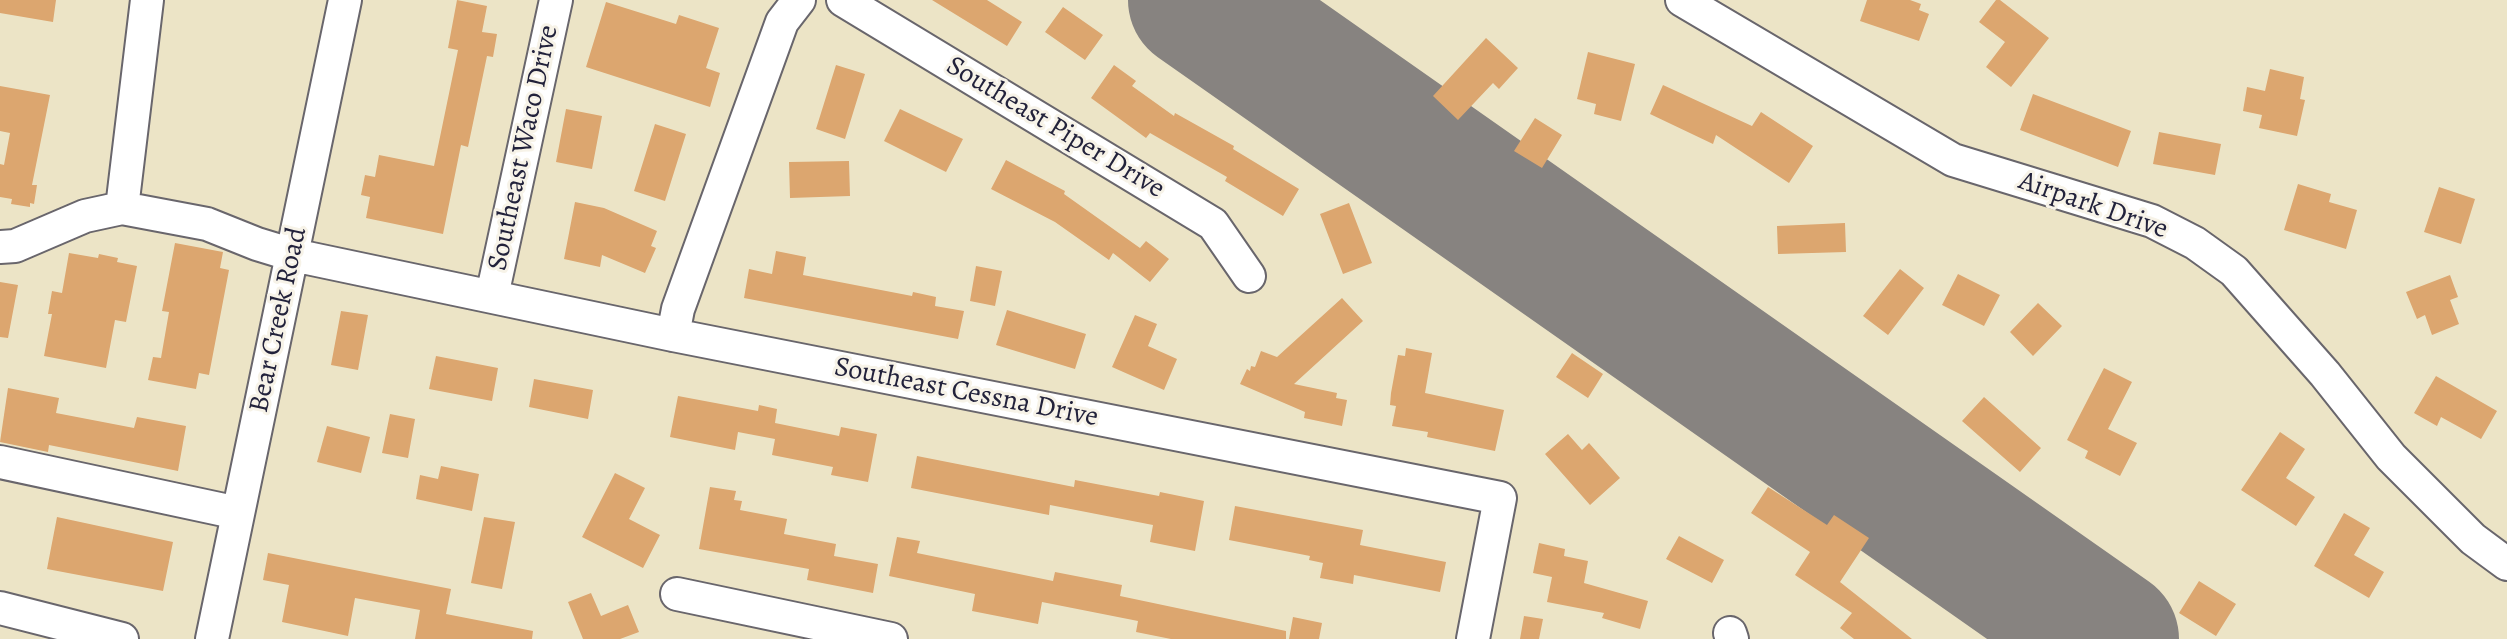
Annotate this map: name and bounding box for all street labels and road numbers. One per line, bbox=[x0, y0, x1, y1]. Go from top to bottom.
street label: Southeast Waco Drive bbox=[482, 22, 566, 274]
street label: Southeast Piper Drive bbox=[940, 50, 1170, 206]
street label: Airpark Drive bbox=[2014, 165, 2172, 247]
street label: Bear Creek Road bbox=[243, 224, 315, 416]
street label: Southeast Cessna Drive bbox=[831, 351, 1101, 435]

